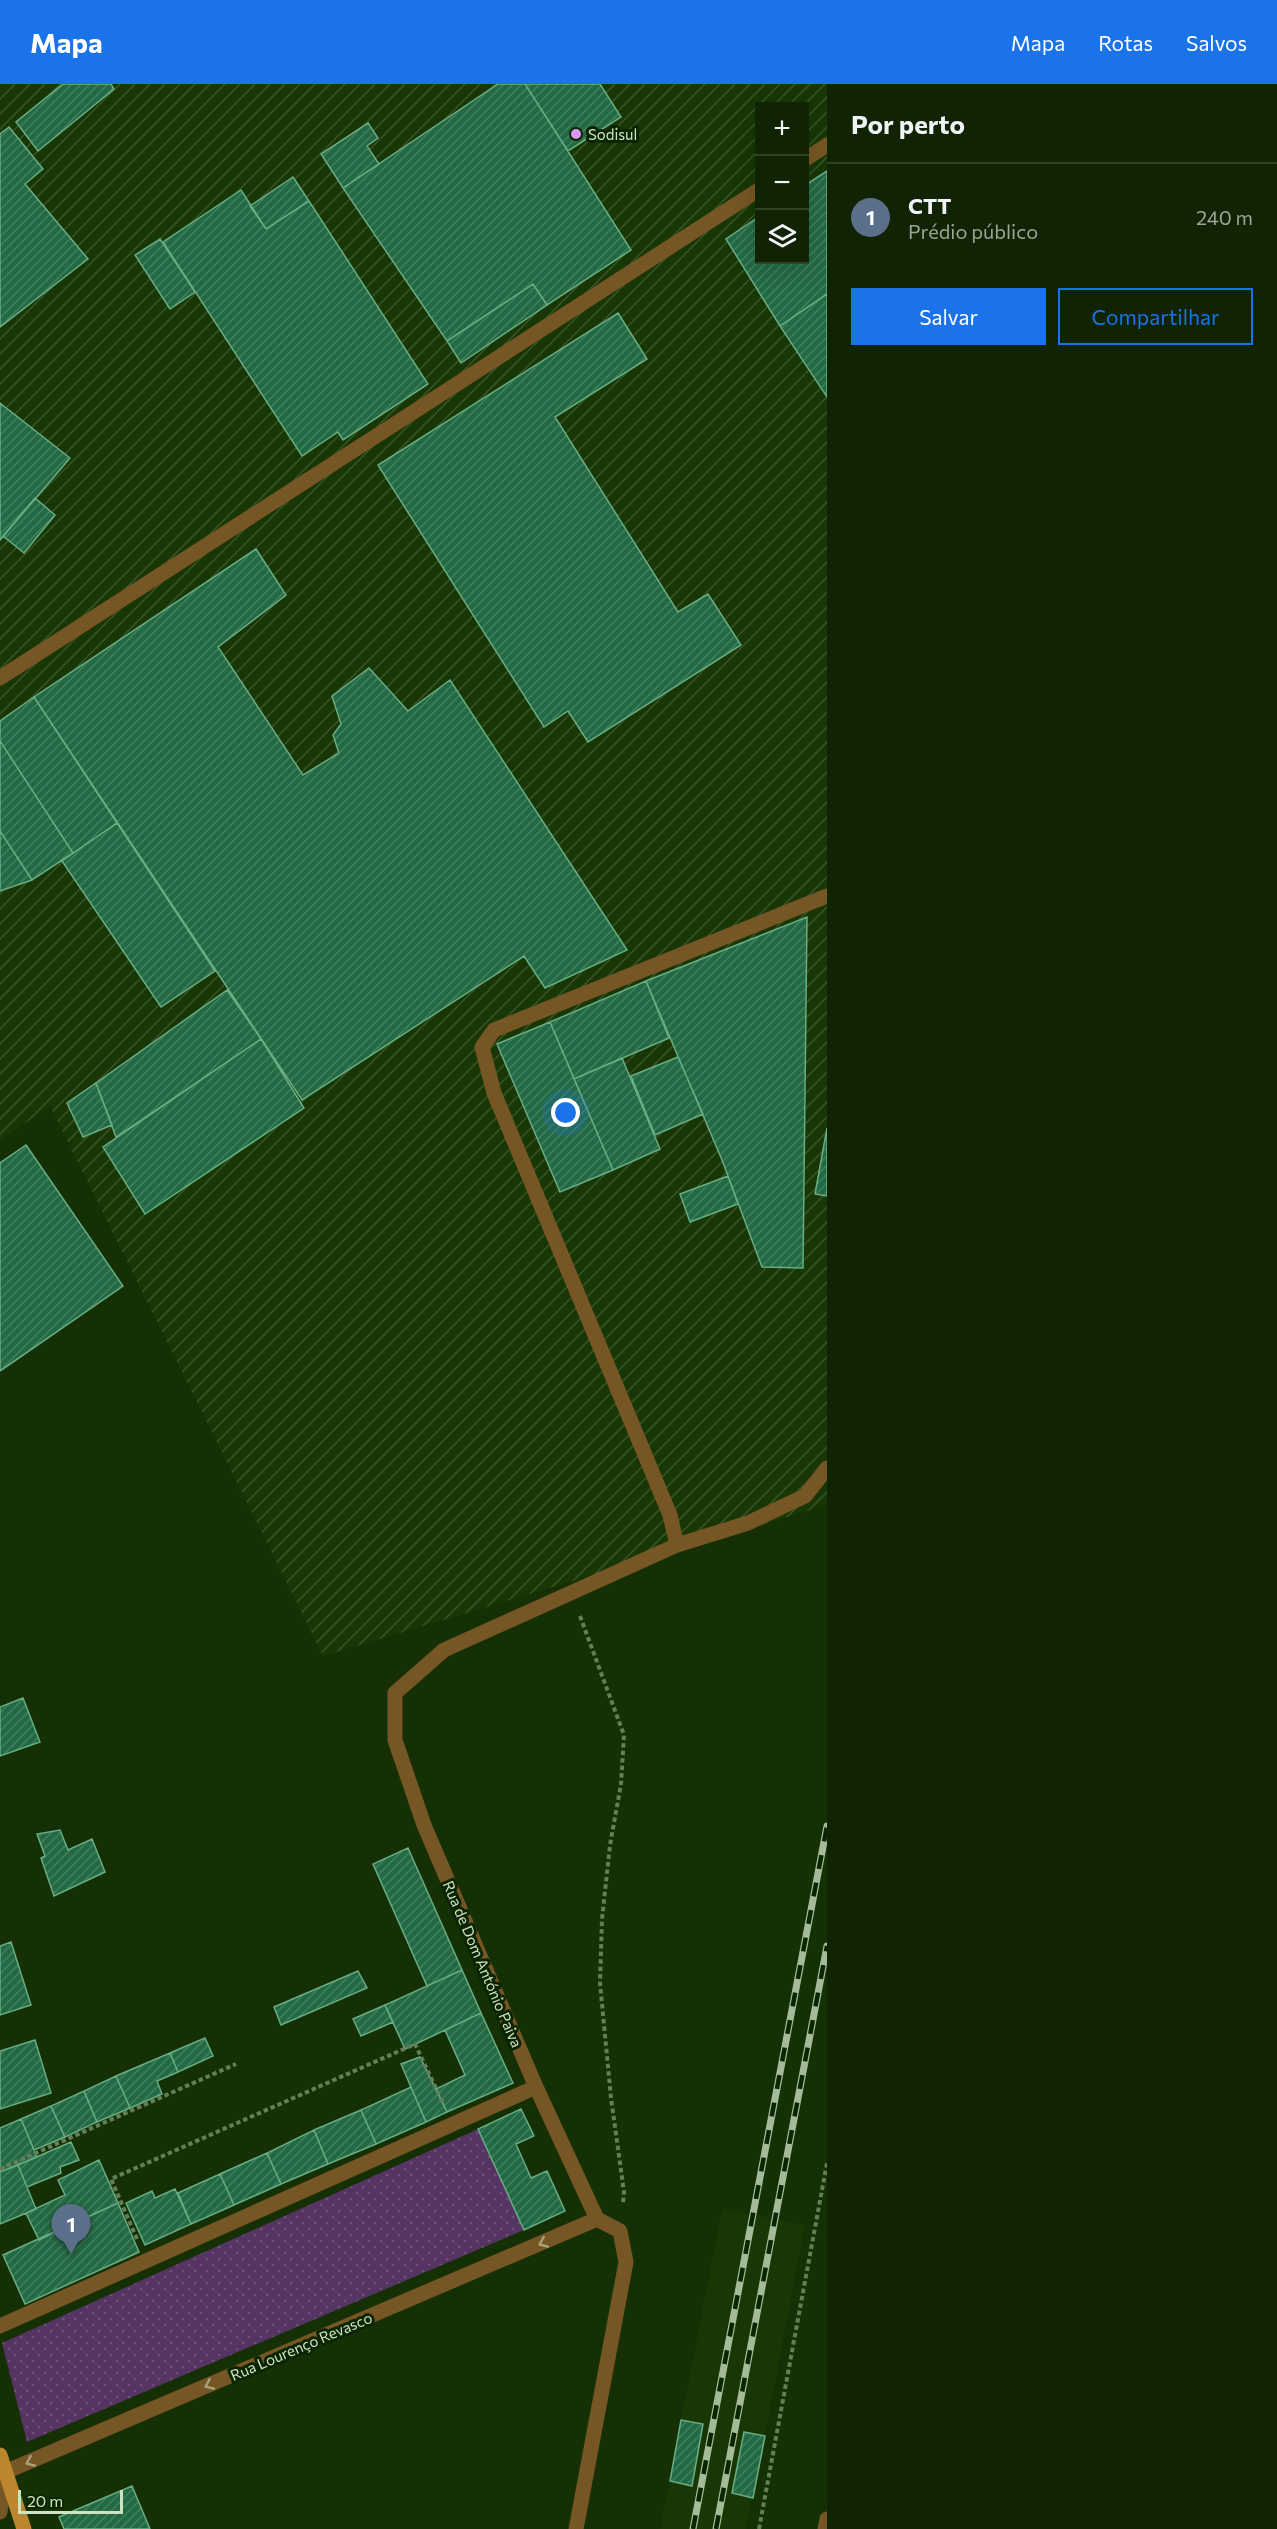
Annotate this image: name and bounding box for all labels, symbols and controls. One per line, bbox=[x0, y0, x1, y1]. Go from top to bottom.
text: Mapa bbox=[30, 25, 103, 59]
text: Mapa bbox=[1011, 30, 1065, 55]
text: Rotas bbox=[1098, 30, 1153, 55]
text: Salvos bbox=[1186, 30, 1247, 55]
map controls bbox=[755, 102, 809, 264]
button: + bbox=[755, 102, 809, 156]
text: Por perto bbox=[851, 108, 965, 139]
place label: Sodisul bbox=[588, 125, 637, 143]
marker: Sodisul bbox=[569, 127, 583, 141]
button: − bbox=[755, 156, 809, 210]
text: CTT bbox=[908, 192, 951, 219]
text: 1 bbox=[866, 205, 875, 229]
text: 240 m bbox=[1196, 205, 1253, 229]
button: layers bbox=[755, 210, 809, 264]
text: Prédio público bbox=[908, 219, 1038, 243]
button: Salvar bbox=[851, 288, 1046, 345]
button: Compartilhar bbox=[1058, 288, 1253, 345]
your location bbox=[551, 1098, 580, 1127]
street label: Rua de Dom António Paiva bbox=[440, 1878, 526, 2050]
pin: 1 bbox=[52, 2204, 90, 2254]
one-way arrow bbox=[538, 2235, 549, 2247]
street label: Rua Lourenço Revasco bbox=[227, 2308, 375, 2384]
one-way arrow bbox=[205, 2378, 216, 2390]
one-way arrow bbox=[25, 2455, 36, 2467]
scale bar bbox=[18, 2487, 123, 2514]
text: 20 m bbox=[27, 2491, 63, 2510]

